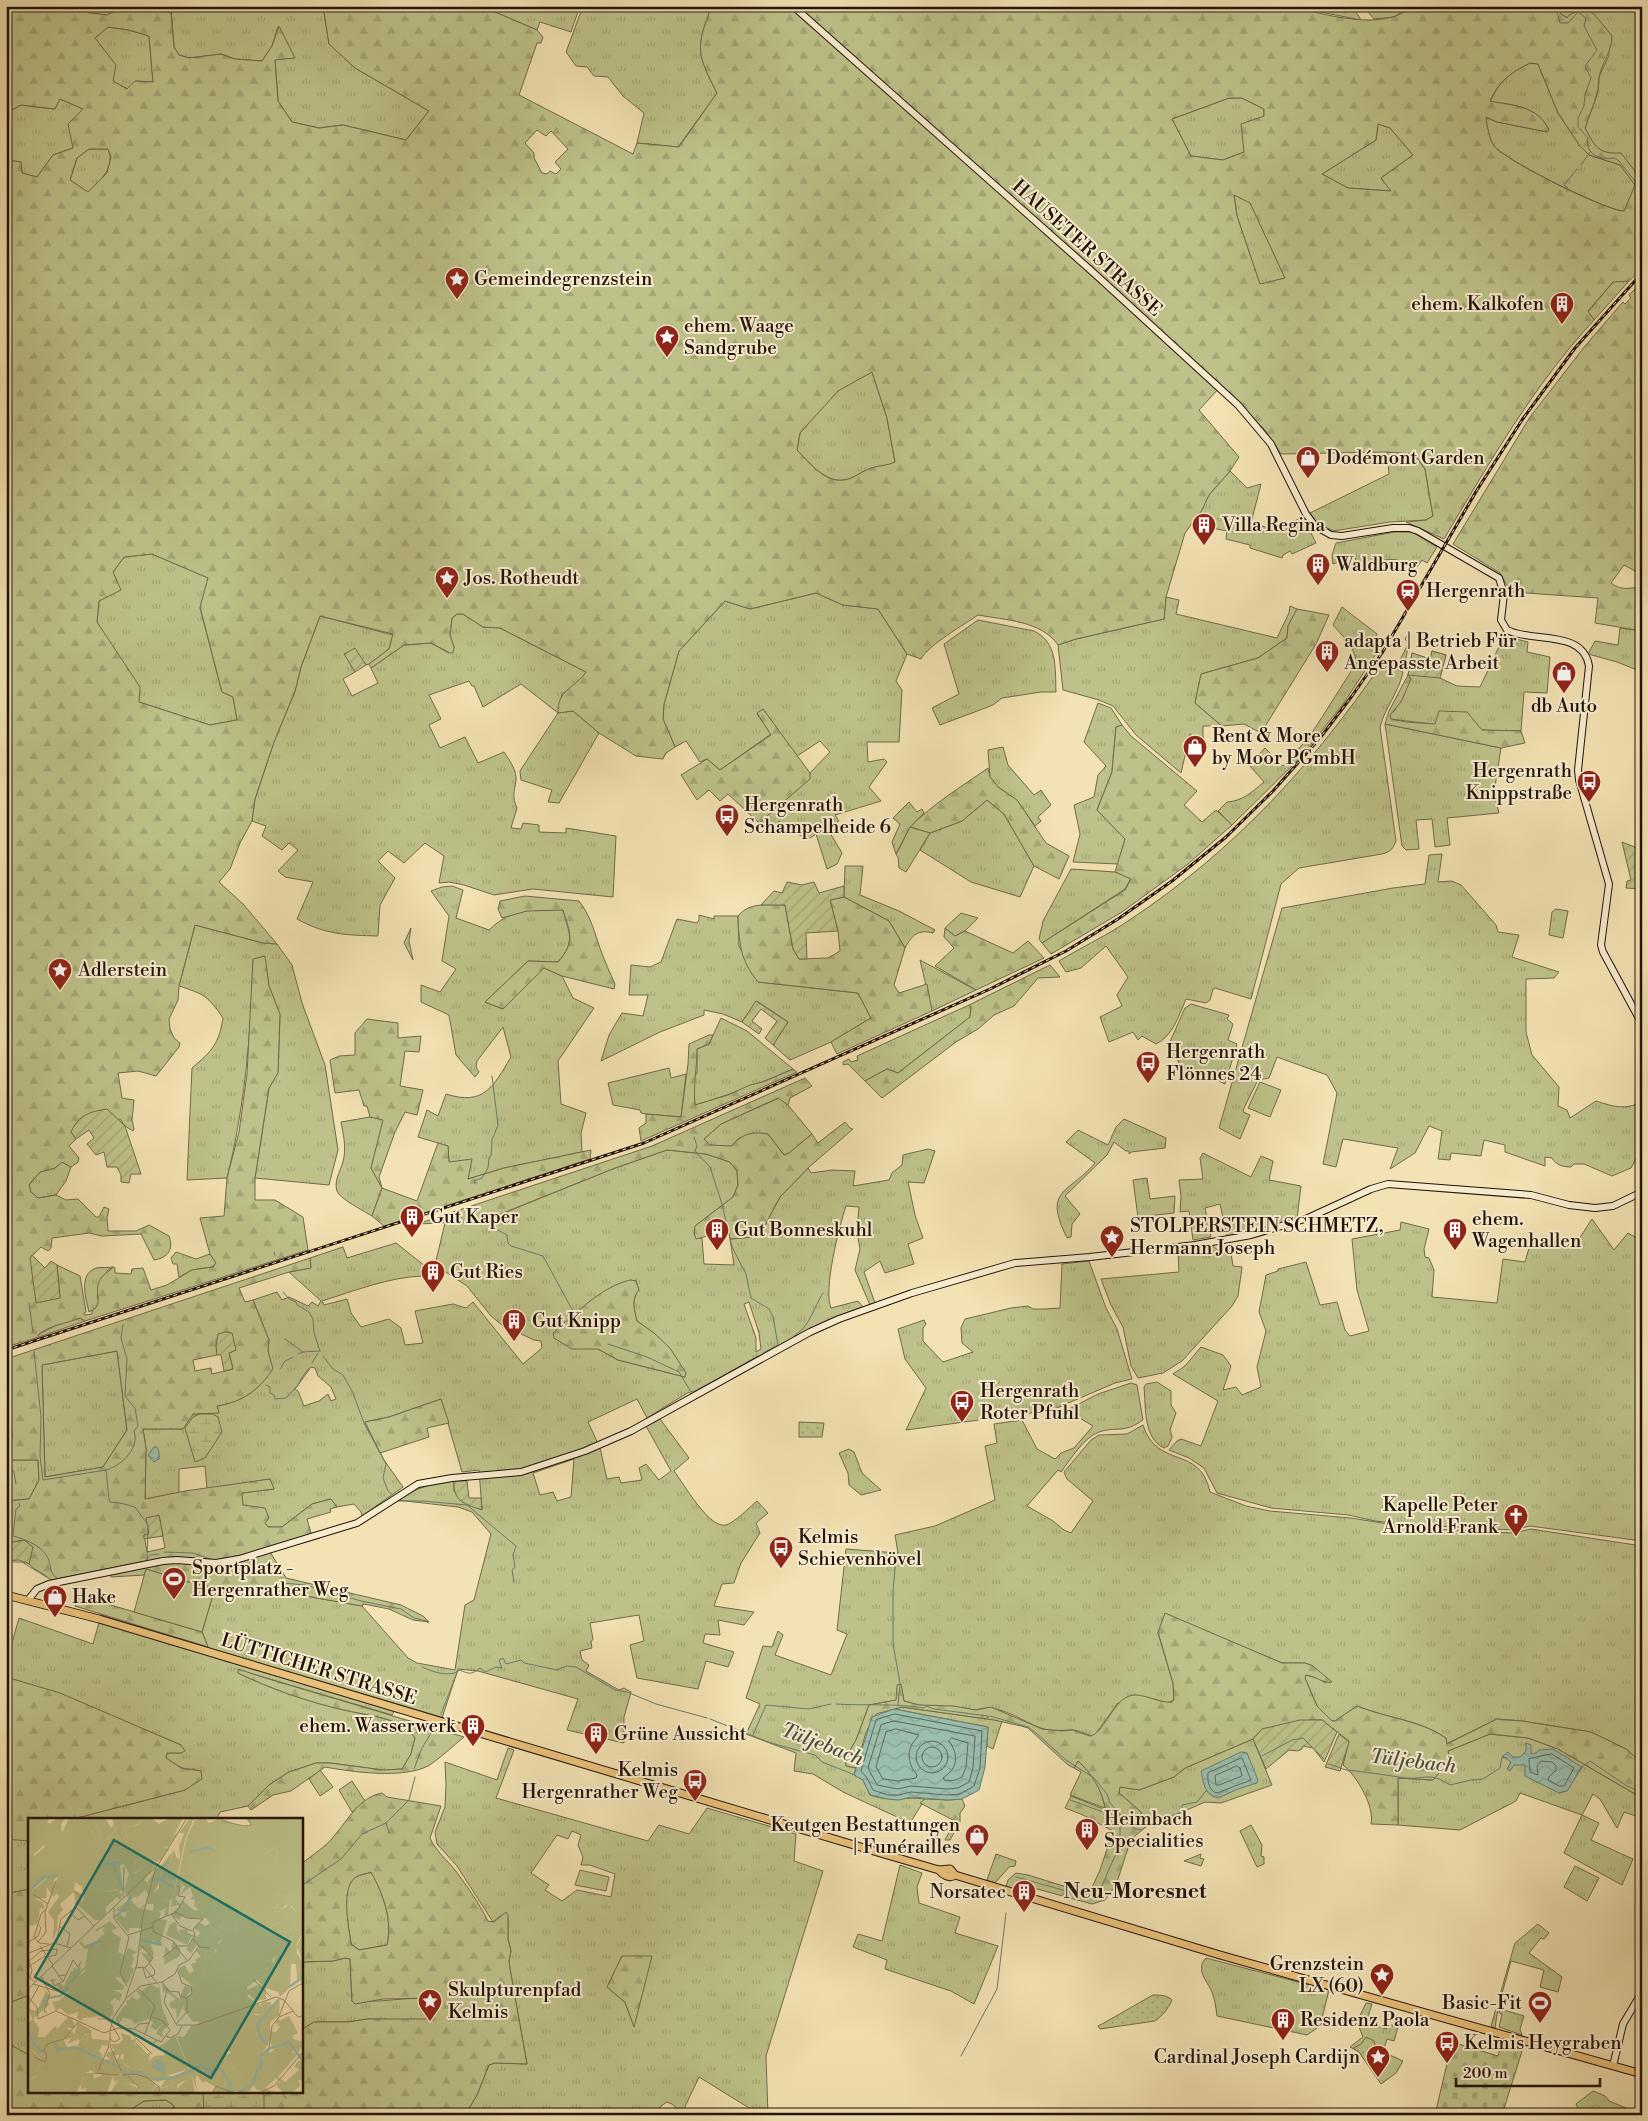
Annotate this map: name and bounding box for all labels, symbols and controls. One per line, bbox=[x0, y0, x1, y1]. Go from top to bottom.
street label: HAUSETER STRASSE bbox=[1007, 174, 1167, 322]
place icon: Gemeindegrenzstein bbox=[444, 266, 470, 300]
place label: Gemeindegrenzstein bbox=[474, 267, 652, 291]
building icon: ehem. Kalkofen bbox=[1549, 291, 1575, 325]
place label: ehem. Kalkofen bbox=[1411, 292, 1544, 316]
place label: ehem. Waage Sandgrube bbox=[684, 314, 794, 360]
place icon: ehem. Waage Sandgrube bbox=[654, 324, 680, 358]
shop icon: Dodémont Garden bbox=[1295, 445, 1321, 479]
place label: Dodémont Garden bbox=[1326, 446, 1485, 470]
building icon: Villa Regina bbox=[1191, 512, 1217, 546]
place label: Villa Regina bbox=[1221, 513, 1326, 537]
building icon: Waldburg bbox=[1305, 552, 1331, 586]
place label: Waldburg bbox=[1335, 553, 1418, 577]
place icon: Jos. Rotheudt bbox=[434, 565, 460, 599]
place label: Jos. Rotheudt bbox=[463, 566, 579, 590]
station icon: Hergenrath bbox=[1395, 578, 1421, 612]
place label: Hergenrath bbox=[1426, 579, 1525, 603]
place label: adapta | Betrieb Für Angepasste Arbeit bbox=[1343, 629, 1517, 675]
building icon: adapta | Betrieb Für Angepasste Arbeit bbox=[1314, 639, 1340, 673]
shop icon: db Auto bbox=[1551, 660, 1577, 694]
place label: db Auto bbox=[1531, 694, 1597, 718]
place label: Rent & More by Moor PGmbH bbox=[1212, 724, 1356, 770]
shop icon: Rent & More by Moor PGmbH bbox=[1182, 734, 1208, 768]
place label: Hergenrath Knippstraße bbox=[1465, 759, 1572, 805]
bus stop icon: Hergenrath Knippstraße bbox=[1576, 769, 1602, 803]
place label: Hergenrath Schampelheide 6 bbox=[744, 793, 891, 839]
bus stop icon: Hergenrath Schampelheide 6 bbox=[714, 803, 740, 837]
place icon: Adlerstein bbox=[47, 957, 73, 991]
place label: Adlerstein bbox=[77, 958, 167, 982]
place label: Hergenrath Flönnes 24 bbox=[1166, 1040, 1265, 1086]
bus stop icon: Hergenrath Flönnes 24 bbox=[1135, 1050, 1161, 1084]
building icon: Gut Kaper bbox=[399, 1204, 425, 1238]
place label: Gut Kaper bbox=[430, 1205, 518, 1229]
place label: ehem. Wagenhallen bbox=[1471, 1207, 1581, 1253]
place label: STOLPERSTEIN SCHMETZ, Hermann Joseph bbox=[1130, 1214, 1383, 1260]
building icon: Gut Bonneskuhl bbox=[704, 1217, 730, 1251]
building icon: ehem. Wagenhallen bbox=[1442, 1217, 1468, 1251]
place label: Gut Bonneskuhl bbox=[734, 1218, 873, 1242]
place icon: STOLPERSTEIN SCHMETZ, Hermann Joseph bbox=[1099, 1224, 1125, 1258]
building icon: Gut Ries bbox=[420, 1259, 446, 1293]
place label: Gut Ries bbox=[450, 1260, 523, 1284]
building icon: Gut Knipp bbox=[501, 1308, 527, 1342]
place label: Gut Knipp bbox=[532, 1309, 621, 1333]
place label: Hergenrath Roter Pfuhl bbox=[980, 1379, 1080, 1425]
bus stop icon: Hergenrath Roter Pfuhl bbox=[949, 1389, 975, 1423]
place label: Kapelle Peter Arnold Frank bbox=[1382, 1493, 1499, 1539]
church icon: Kapelle Peter Arnold Frank bbox=[1503, 1503, 1529, 1537]
place label: Kelmis Schievenhövel bbox=[798, 1525, 922, 1571]
bus stop icon: Kelmis Schievenhövel bbox=[768, 1535, 794, 1569]
place label: Sportplatz - Hergenrather Weg bbox=[192, 1556, 349, 1602]
sports icon: Sportplatz - Hergenrather Weg bbox=[161, 1566, 187, 1600]
shop icon: Hake bbox=[42, 1584, 68, 1618]
place label: Hake bbox=[72, 1585, 116, 1609]
street label: LÜTTICHER STRASSE bbox=[218, 1627, 420, 1710]
building icon: ehem. Wasserwerk bbox=[460, 1713, 486, 1747]
place label: ehem. Wasserwerk bbox=[299, 1714, 457, 1738]
water label: Tüljebach bbox=[777, 1718, 868, 1772]
building icon: Grüne Aussicht bbox=[583, 1721, 609, 1755]
place label: Grüne Aussicht bbox=[614, 1722, 747, 1746]
water label: Tüljebach bbox=[1369, 1744, 1458, 1780]
place label: Kelmis Hergenrather Weg bbox=[521, 1758, 678, 1804]
bus stop icon: Kelmis Hergenrather Weg bbox=[682, 1768, 708, 1802]
place label: Heimbach Specialities bbox=[1104, 1807, 1204, 1853]
place label: Keutgen Bestattungen | Funérailles bbox=[770, 1813, 960, 1859]
building icon: Heimbach Specialities bbox=[1074, 1817, 1100, 1851]
inset map bbox=[28, 1818, 302, 2094]
shop icon: Keutgen Bestattungen | Funérailles bbox=[964, 1823, 990, 1857]
building icon: Norsatec bbox=[1011, 1879, 1037, 1913]
district label: Neu-Moresnet bbox=[1064, 1879, 1207, 1905]
place label: Norsatec bbox=[930, 1880, 1006, 1904]
place label: Grenzstein LX (60) bbox=[1270, 1952, 1364, 1998]
place icon: Grenzstein LX (60) bbox=[1369, 1962, 1395, 1996]
place label: Skulpturenpfad Kelmis bbox=[448, 1978, 582, 2024]
place icon: Skulpturenpfad Kelmis bbox=[417, 1988, 443, 2022]
sports icon: Basic-Fit bbox=[1527, 1990, 1553, 2024]
place label: Basic-Fit bbox=[1441, 1991, 1522, 2015]
building icon: Residenz Paola bbox=[1270, 2007, 1296, 2041]
place label: Residenz Paola bbox=[1300, 2008, 1430, 2032]
bus stop icon: Kelmis Heygraben bbox=[1434, 2030, 1460, 2064]
place label: Kelmis Heygraben bbox=[1464, 2031, 1622, 2055]
place icon: Cardinal Joseph Cardijn bbox=[1365, 2044, 1391, 2078]
place label: Cardinal Joseph Cardijn bbox=[1154, 2045, 1360, 2069]
scale bar bbox=[1456, 2056, 1599, 2088]
text: 200 m bbox=[1463, 2064, 1508, 2083]

